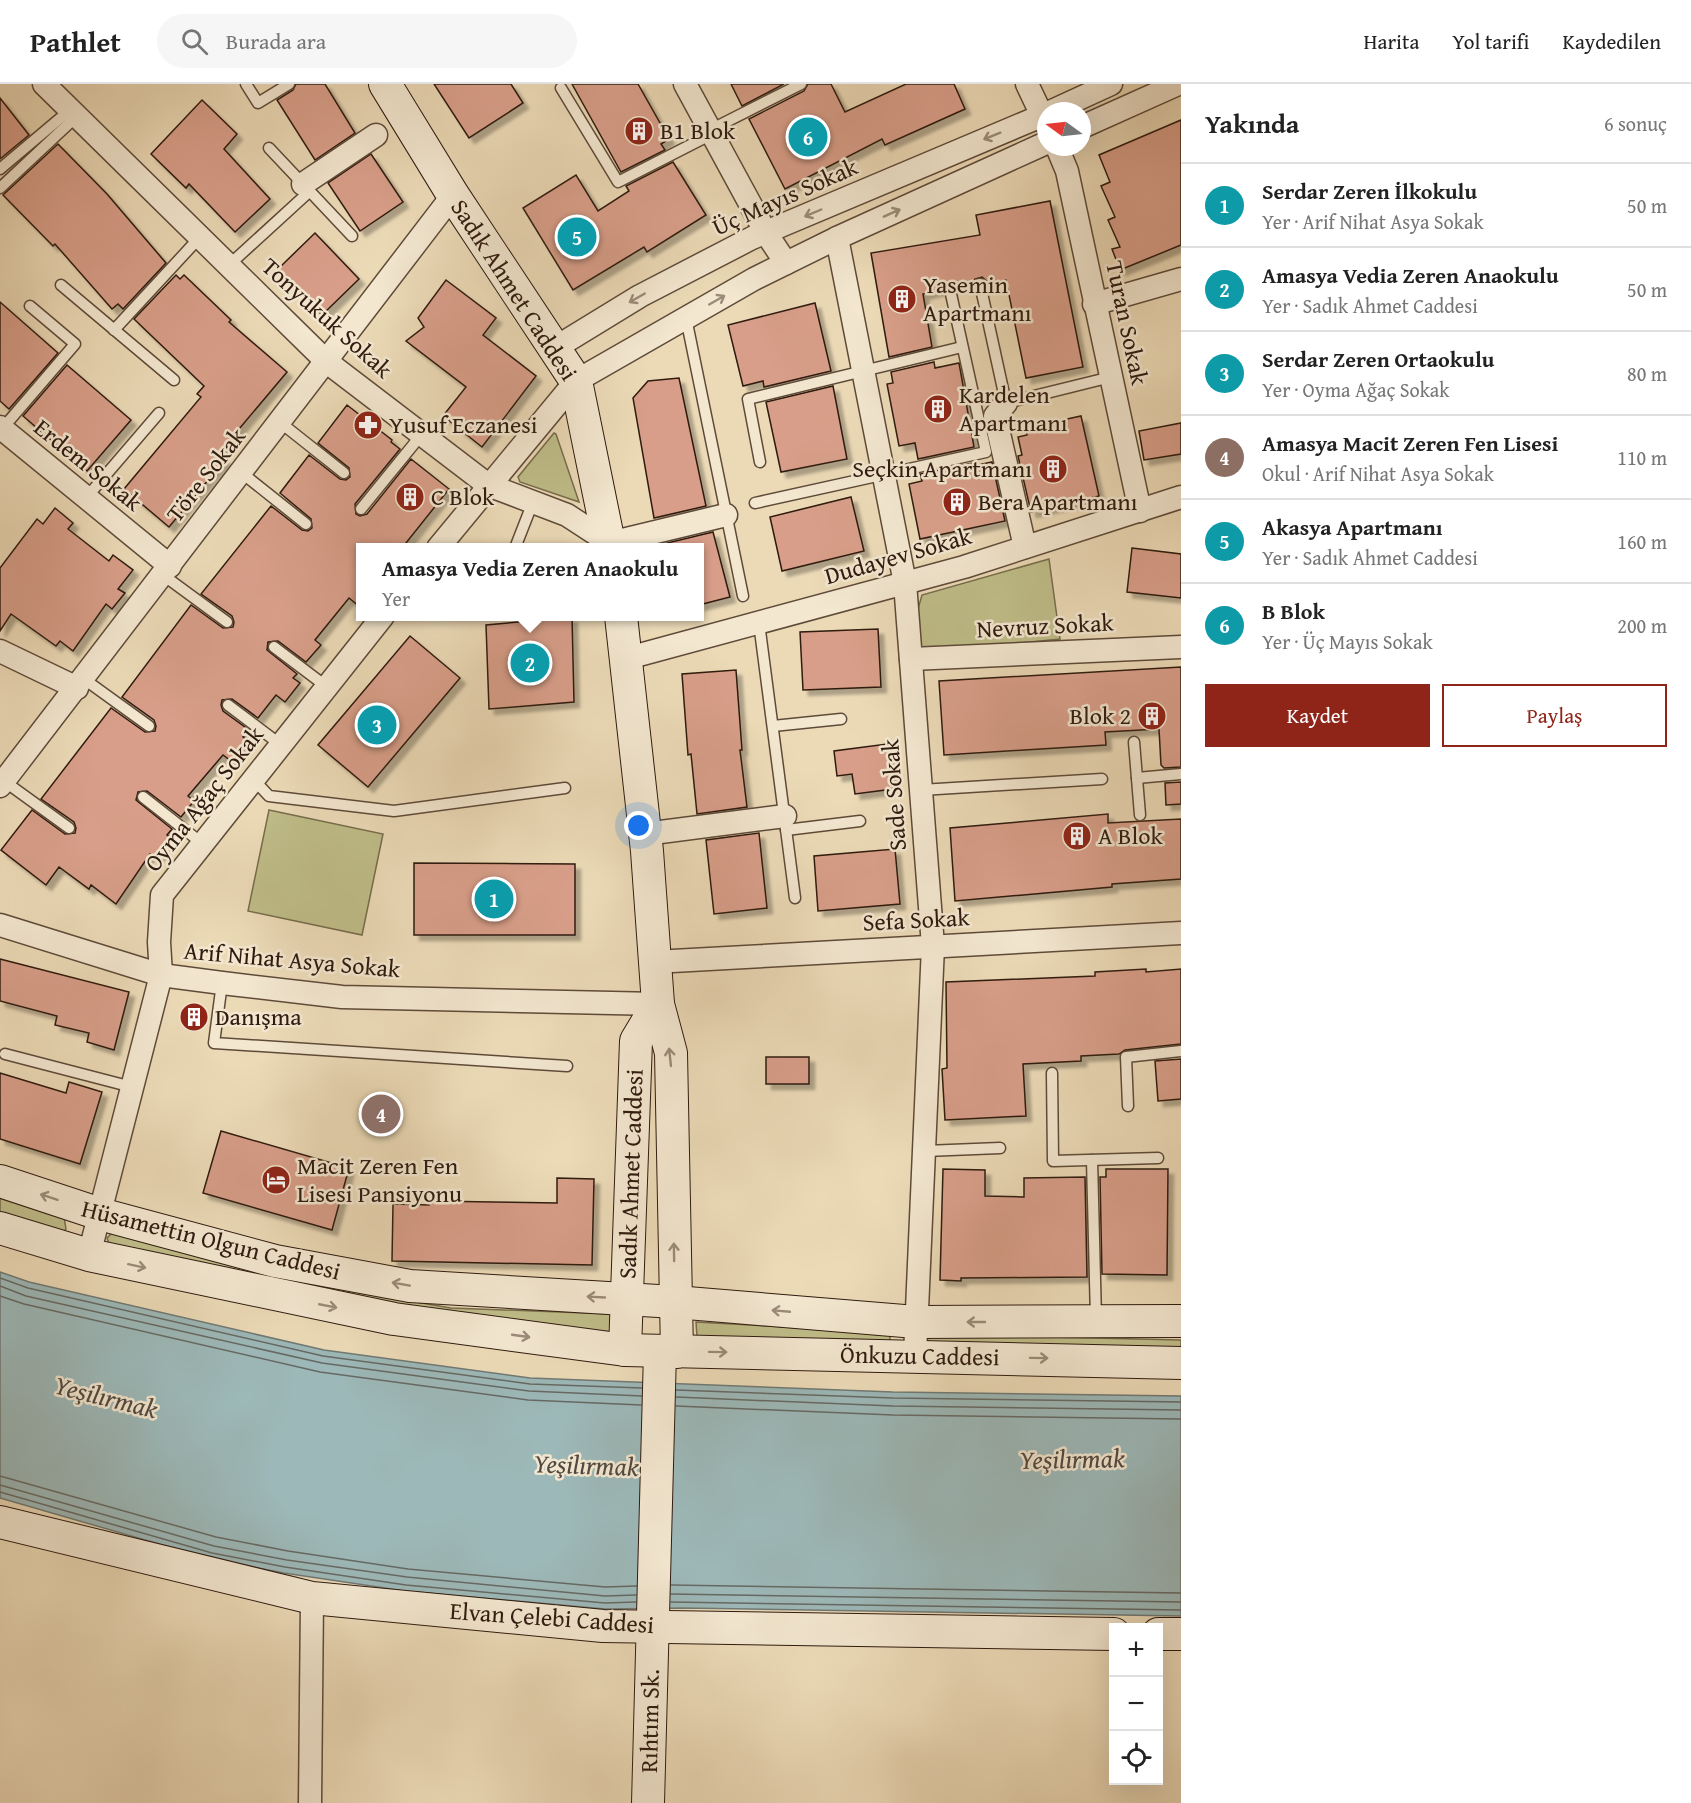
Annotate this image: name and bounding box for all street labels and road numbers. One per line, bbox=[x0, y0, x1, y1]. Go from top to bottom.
street label: Üç Mayıs Sokak bbox=[706, 149, 864, 244]
street label: Sadık Ahmet Caddesi bbox=[442, 192, 586, 388]
street label: Tonyukuk Sokak bbox=[254, 249, 401, 387]
street label: Turan Sokak bbox=[1097, 258, 1158, 389]
street label: Erdem Sokak bbox=[27, 410, 151, 520]
street label: Töre Sokak bbox=[158, 419, 254, 529]
street label: Dudayev Sokak bbox=[820, 518, 976, 593]
street label: Nevruz Sokak bbox=[976, 604, 1115, 647]
street label: Oyma Ağaç Sokak bbox=[136, 718, 272, 879]
street label: Sade Sokak bbox=[872, 737, 915, 852]
street label: Sefa Sokak bbox=[862, 899, 971, 940]
street label: Arif Nihat Asya Sokak bbox=[182, 933, 403, 986]
street label: Sadık Ahmet Caddesi bbox=[609, 1068, 652, 1280]
street label: Hüsamettin Olgun Caddesi bbox=[78, 1190, 344, 1289]
street label: Önkuzu Caddesi bbox=[840, 1337, 1000, 1374]
street label: Elvan Çelebi Caddesi bbox=[449, 1593, 656, 1642]
street label: Rıhtım Sk. bbox=[631, 1669, 668, 1773]

